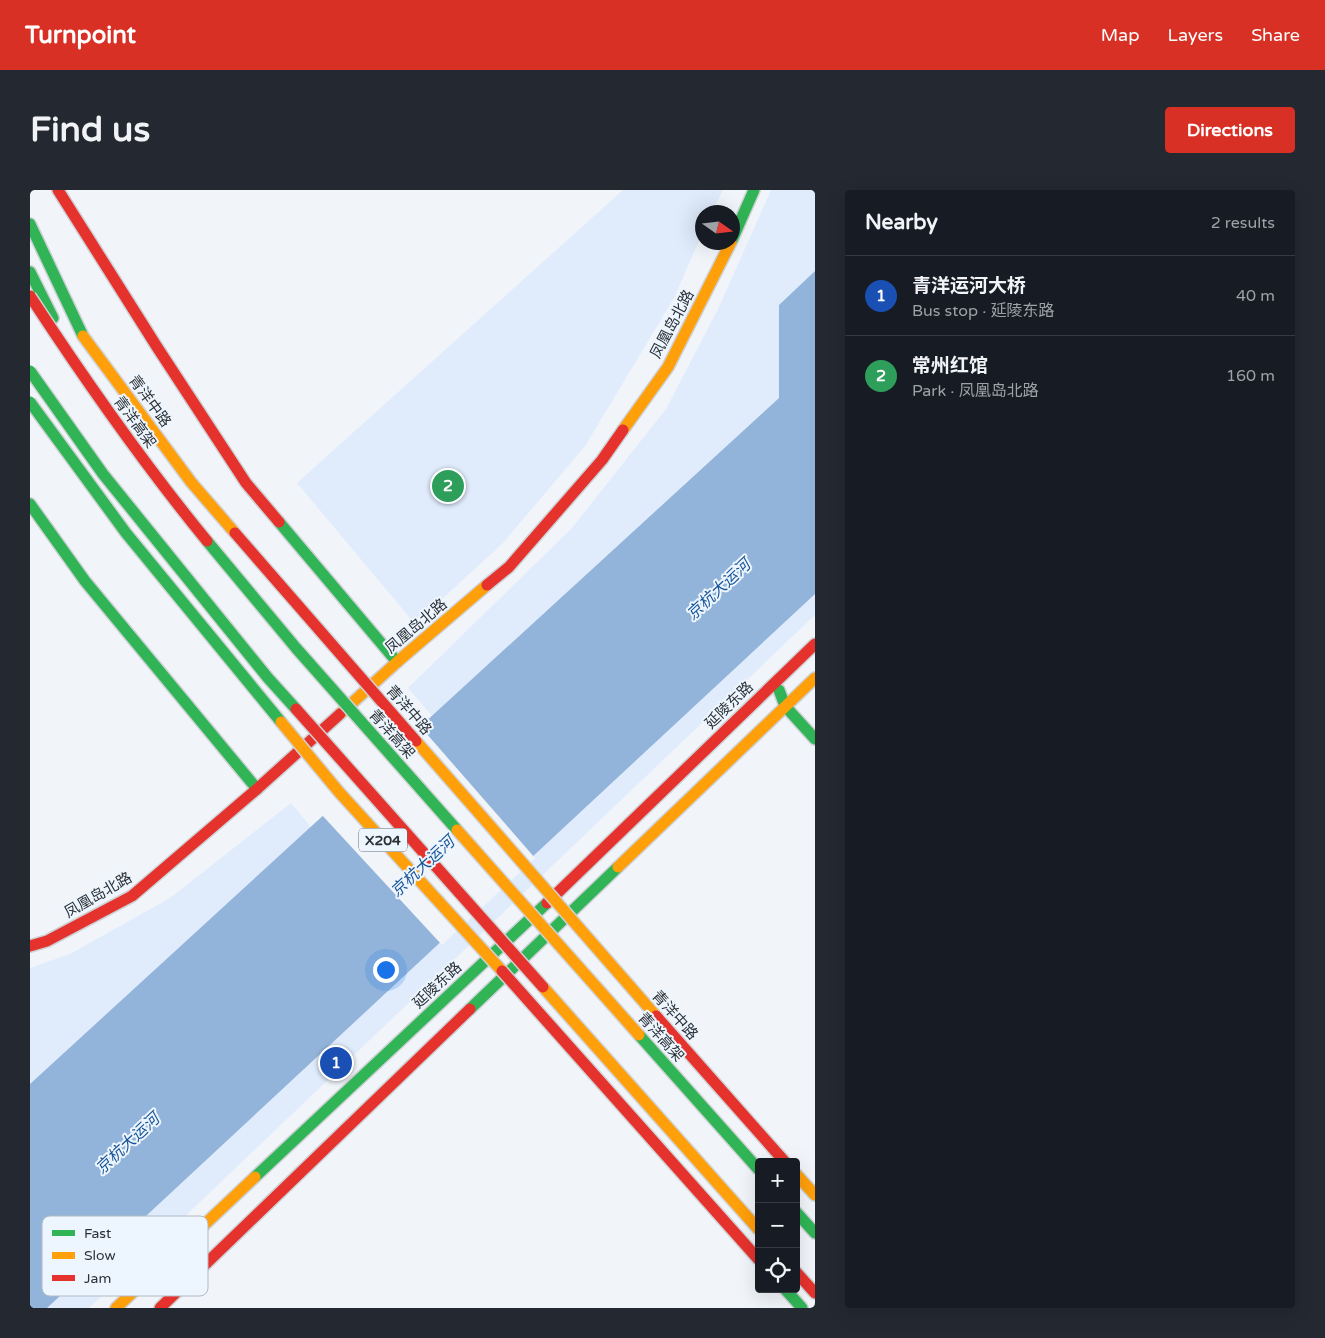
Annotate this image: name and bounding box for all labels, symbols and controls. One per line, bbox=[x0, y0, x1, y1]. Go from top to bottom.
text: Turnpoint bbox=[25, 21, 136, 50]
text: Map bbox=[1101, 24, 1140, 46]
text: Layers bbox=[1168, 24, 1223, 46]
text: Share bbox=[1251, 24, 1300, 46]
button: Directions bbox=[1165, 107, 1295, 153]
text: Find us bbox=[30, 109, 150, 151]
north arrow bbox=[695, 205, 740, 250]
text: Nearby bbox=[865, 210, 938, 235]
text: 2 results bbox=[1211, 213, 1275, 233]
text: 青洋运河大桥 bbox=[912, 275, 1026, 297]
text: 1 bbox=[876, 286, 886, 306]
text: 40 m bbox=[1236, 286, 1275, 306]
street label: 凤凰岛北路 bbox=[646, 287, 698, 361]
text: Bus stop · 延陵东路 bbox=[912, 301, 1054, 321]
text: 常州红馆 bbox=[912, 355, 988, 377]
text: 2 bbox=[876, 366, 886, 386]
text: 160 m bbox=[1226, 366, 1275, 386]
street label: 青洋中路 bbox=[125, 371, 175, 431]
text: Park · 凤凰岛北路 bbox=[912, 381, 1039, 401]
street label: 青洋高架 bbox=[110, 392, 160, 452]
pin: 2 bbox=[432, 467, 464, 505]
water label: 京杭大运河 bbox=[683, 553, 757, 624]
street label: 凤凰岛北路 bbox=[381, 595, 451, 657]
street label: 延陵东路 bbox=[701, 678, 757, 732]
street label: 青洋中路 bbox=[383, 681, 435, 739]
street label: 青洋高架 bbox=[365, 706, 419, 762]
road number: X204 bbox=[359, 828, 407, 852]
water label: 京杭大运河 bbox=[387, 830, 461, 901]
street label: 凤凰岛北路 bbox=[61, 868, 135, 922]
your location bbox=[373, 957, 399, 983]
street label: 延陵东路 bbox=[409, 958, 465, 1012]
street label: 青洋中路 bbox=[648, 987, 702, 1043]
street label: 青洋高架 bbox=[634, 1009, 688, 1065]
pin: 1 bbox=[320, 1044, 352, 1082]
water label: 京杭大运河 bbox=[92, 1107, 166, 1178]
map controls bbox=[755, 1158, 800, 1293]
button: + bbox=[755, 1158, 800, 1203]
button: − bbox=[755, 1203, 800, 1248]
legend bbox=[42, 1216, 208, 1296]
text: Fast bbox=[84, 1225, 112, 1242]
text: Slow bbox=[84, 1247, 116, 1264]
button: locate bbox=[755, 1248, 800, 1293]
text: Jam bbox=[84, 1270, 111, 1287]

